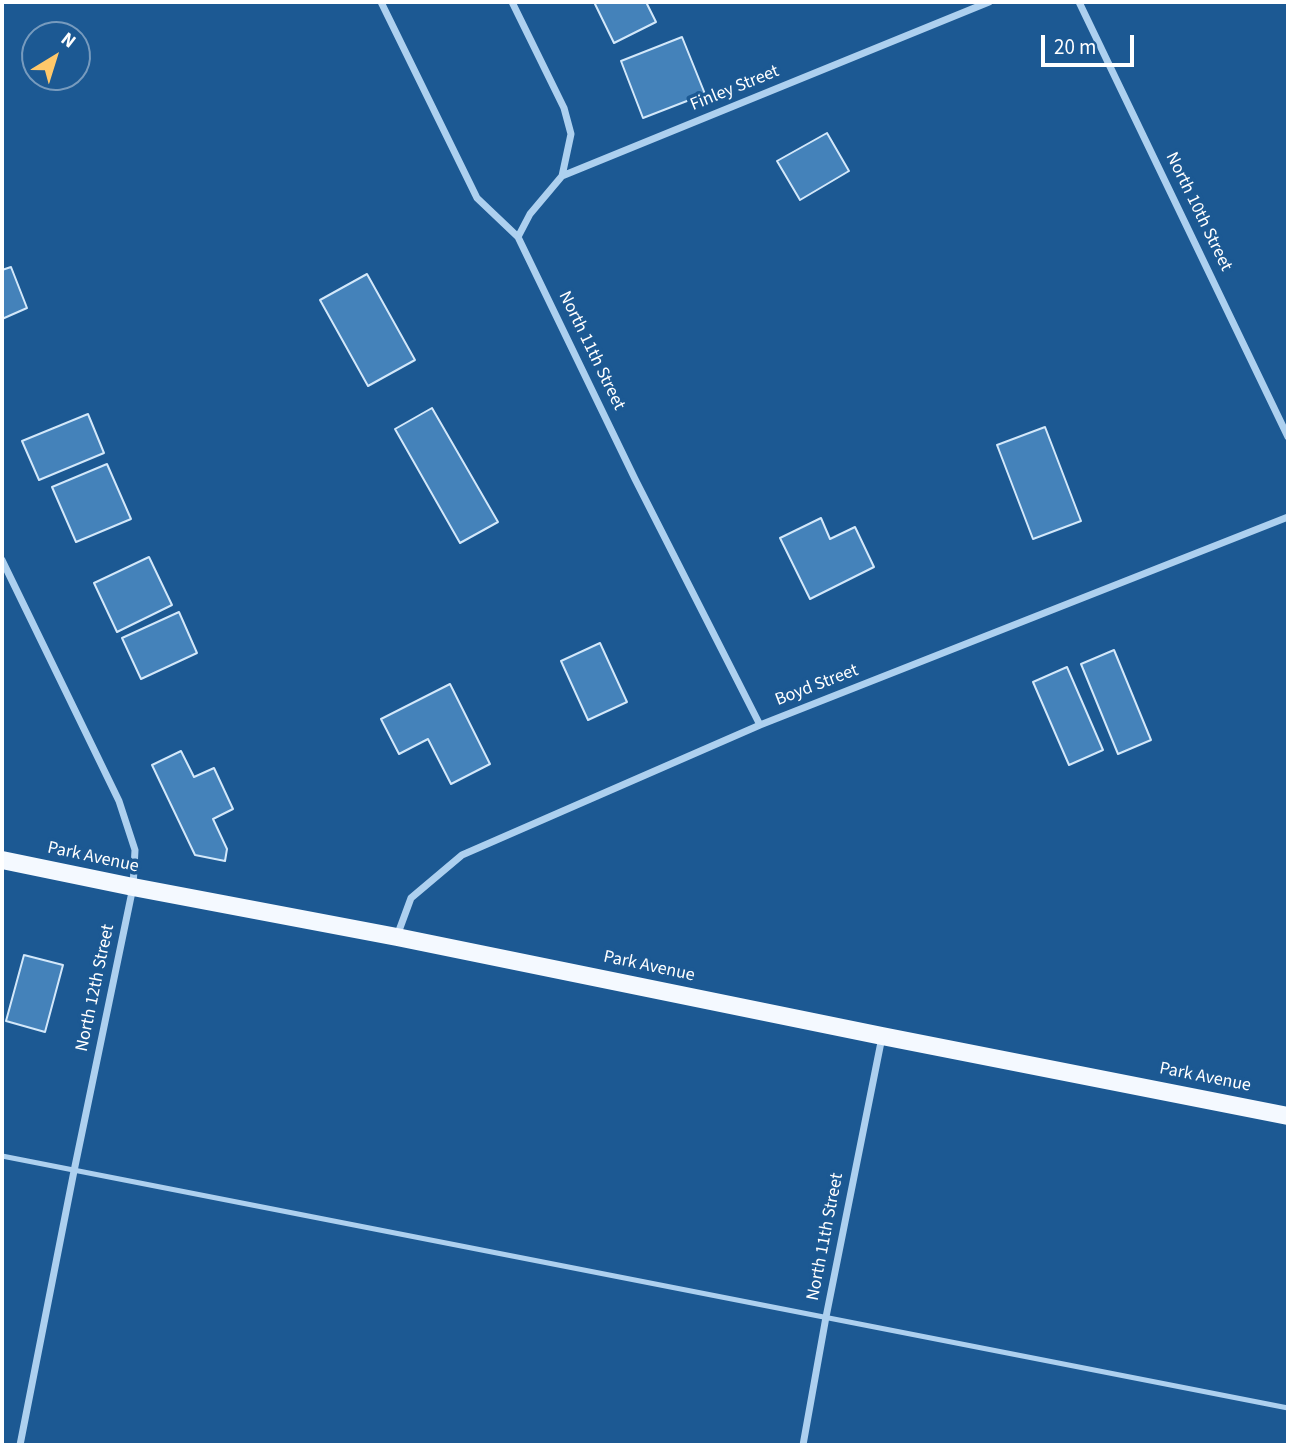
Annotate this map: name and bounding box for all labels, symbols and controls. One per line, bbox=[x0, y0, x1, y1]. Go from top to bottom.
north arrow bbox=[21, 21, 91, 91]
scale bar bbox=[1045, 21, 1138, 65]
text: N bbox=[55, 26, 81, 55]
text: 20 m bbox=[1054, 32, 1096, 62]
street label: Finley Street bbox=[687, 61, 783, 117]
street label: North 10th Street bbox=[1160, 149, 1236, 275]
street label: North 11th Street bbox=[553, 288, 629, 414]
street label: Boyd Street bbox=[772, 660, 862, 712]
street label: Park Avenue bbox=[45, 838, 141, 878]
street label: North 12th Street bbox=[72, 922, 120, 1054]
street label: Park Avenue bbox=[601, 947, 697, 987]
street label: Park Avenue bbox=[1157, 1059, 1253, 1097]
street label: North 11th Street bbox=[803, 1171, 849, 1303]

